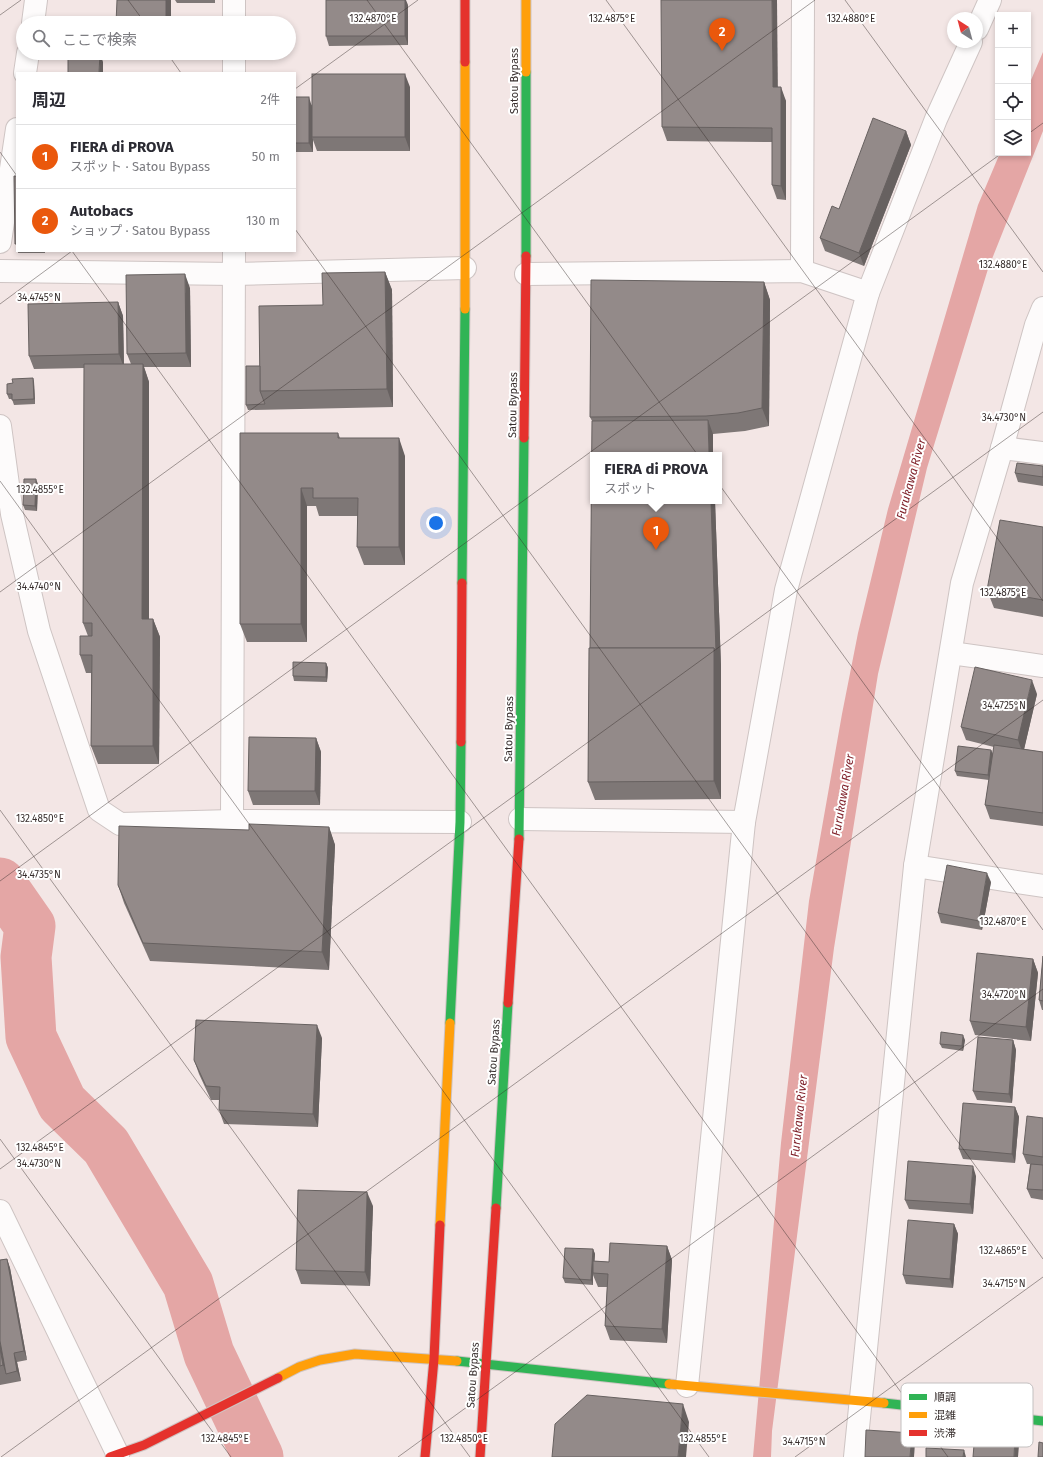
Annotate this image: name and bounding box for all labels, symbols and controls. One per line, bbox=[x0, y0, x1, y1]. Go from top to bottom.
north arrow bbox=[947, 12, 983, 48]
map controls bbox=[995, 12, 1031, 156]
button: + bbox=[995, 12, 1031, 48]
text: 132.4870°E bbox=[349, 13, 397, 25]
text: 132.4875°E bbox=[589, 13, 635, 25]
text: 132.4880°E bbox=[827, 13, 875, 25]
search box bbox=[16, 16, 296, 60]
pin: 2 bbox=[709, 18, 735, 51]
icon: search bbox=[30, 27, 52, 49]
text: ここで検索 bbox=[62, 31, 137, 49]
street label: Satou Bypass bbox=[508, 48, 521, 114]
button: − bbox=[995, 48, 1031, 84]
button: locate bbox=[995, 84, 1031, 120]
text: 周辺 bbox=[32, 90, 66, 111]
text: 2件 bbox=[261, 92, 280, 107]
button: layers bbox=[995, 120, 1031, 156]
text: FIERA di PROVA bbox=[70, 138, 174, 156]
text: 1 bbox=[42, 149, 48, 164]
text: 50 m bbox=[252, 149, 280, 164]
text: スポット · Satou Bypass bbox=[70, 159, 210, 174]
text: Autobacs bbox=[70, 202, 133, 220]
text: 2 bbox=[42, 213, 48, 228]
text: 130 m bbox=[246, 213, 280, 228]
text: ショップ · Satou Bypass bbox=[70, 223, 210, 238]
text: 132.4880°E bbox=[979, 259, 1027, 271]
text: 34.4745°N bbox=[17, 292, 61, 304]
street label: Satou Bypass bbox=[506, 372, 520, 438]
text: 34.4730°N bbox=[982, 412, 1026, 424]
water label: Furukawa River bbox=[894, 437, 929, 521]
popup bbox=[590, 452, 722, 504]
text: FIERA di PROVA bbox=[604, 460, 708, 478]
text: スポット bbox=[604, 481, 656, 496]
text: 132.4855°E bbox=[16, 484, 64, 496]
your location bbox=[426, 513, 446, 533]
pin: 1 bbox=[643, 517, 669, 550]
text: 34.4740°N bbox=[17, 581, 61, 593]
text: 132.4875°E bbox=[980, 587, 1026, 599]
street label: Satou Bypass bbox=[502, 696, 516, 762]
text: 34.4725°N bbox=[982, 700, 1026, 712]
water label: Furukawa River bbox=[829, 753, 857, 837]
text: 132.4850°E bbox=[16, 813, 64, 825]
text: 34.4735°N bbox=[17, 869, 61, 881]
text: 132.4870°E bbox=[979, 916, 1027, 928]
text: 34.4720°N bbox=[982, 989, 1026, 1001]
street label: Satou Bypass bbox=[485, 1019, 503, 1085]
water label: Furukawa River bbox=[788, 1074, 810, 1158]
text: 132.4845°E bbox=[16, 1142, 64, 1154]
text: 34.4730°N bbox=[17, 1158, 61, 1170]
text: 132.4865°E bbox=[979, 1245, 1027, 1257]
text: 34.4715°N bbox=[983, 1278, 1025, 1290]
street label: Satou Bypass bbox=[464, 1342, 482, 1408]
legend bbox=[901, 1383, 1033, 1447]
text: 順調 bbox=[934, 1391, 956, 1404]
text: 混雑 bbox=[934, 1409, 956, 1422]
text: 渋滞 bbox=[934, 1427, 956, 1440]
text: 132.4845°E bbox=[201, 1433, 249, 1445]
text: 132.4850°E bbox=[440, 1433, 488, 1445]
text: 132.4855°E bbox=[679, 1433, 727, 1445]
text: 34.4715°N bbox=[783, 1436, 825, 1448]

